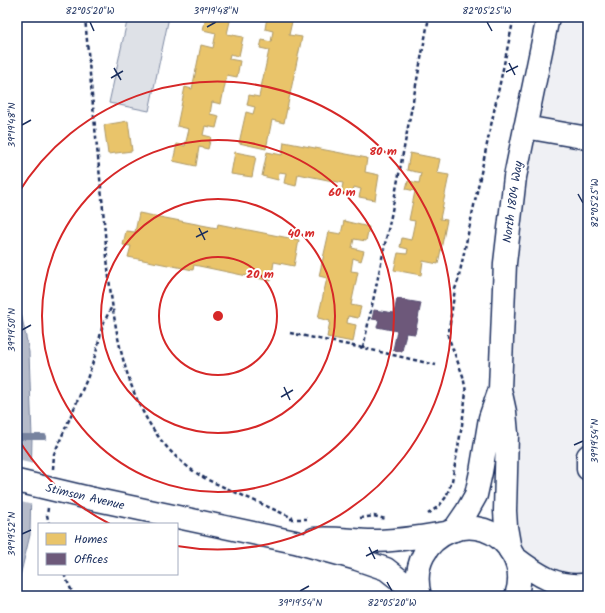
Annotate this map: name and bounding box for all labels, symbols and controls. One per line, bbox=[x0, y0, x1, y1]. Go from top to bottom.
text: 82°05'20"W bbox=[66, 3, 115, 19]
text: 39°19'48"N bbox=[193, 3, 239, 19]
text: 82°05'25"W bbox=[462, 3, 512, 19]
text: 39°19'48"N bbox=[4, 102, 20, 148]
text: 80 m bbox=[369, 142, 397, 161]
street label: North 1804 Way bbox=[498, 159, 528, 244]
text: 82°05'25"W bbox=[587, 178, 603, 228]
text: 60 m bbox=[328, 183, 356, 202]
text: 40 m bbox=[287, 224, 315, 243]
text: 20 m bbox=[246, 265, 274, 284]
text: 39°19'50"N bbox=[4, 308, 20, 352]
centre of rings bbox=[211, 309, 225, 323]
text: 39°19'54"N bbox=[587, 419, 603, 463]
street label: Stimson Avenue bbox=[44, 479, 127, 515]
text: 39°19'52"N bbox=[4, 511, 20, 556]
legend bbox=[38, 523, 178, 575]
text: Homes bbox=[74, 530, 108, 549]
text: Offices bbox=[74, 550, 108, 569]
text: 39°19'54"N bbox=[278, 595, 322, 611]
text: 82°05'20"W bbox=[368, 595, 417, 611]

